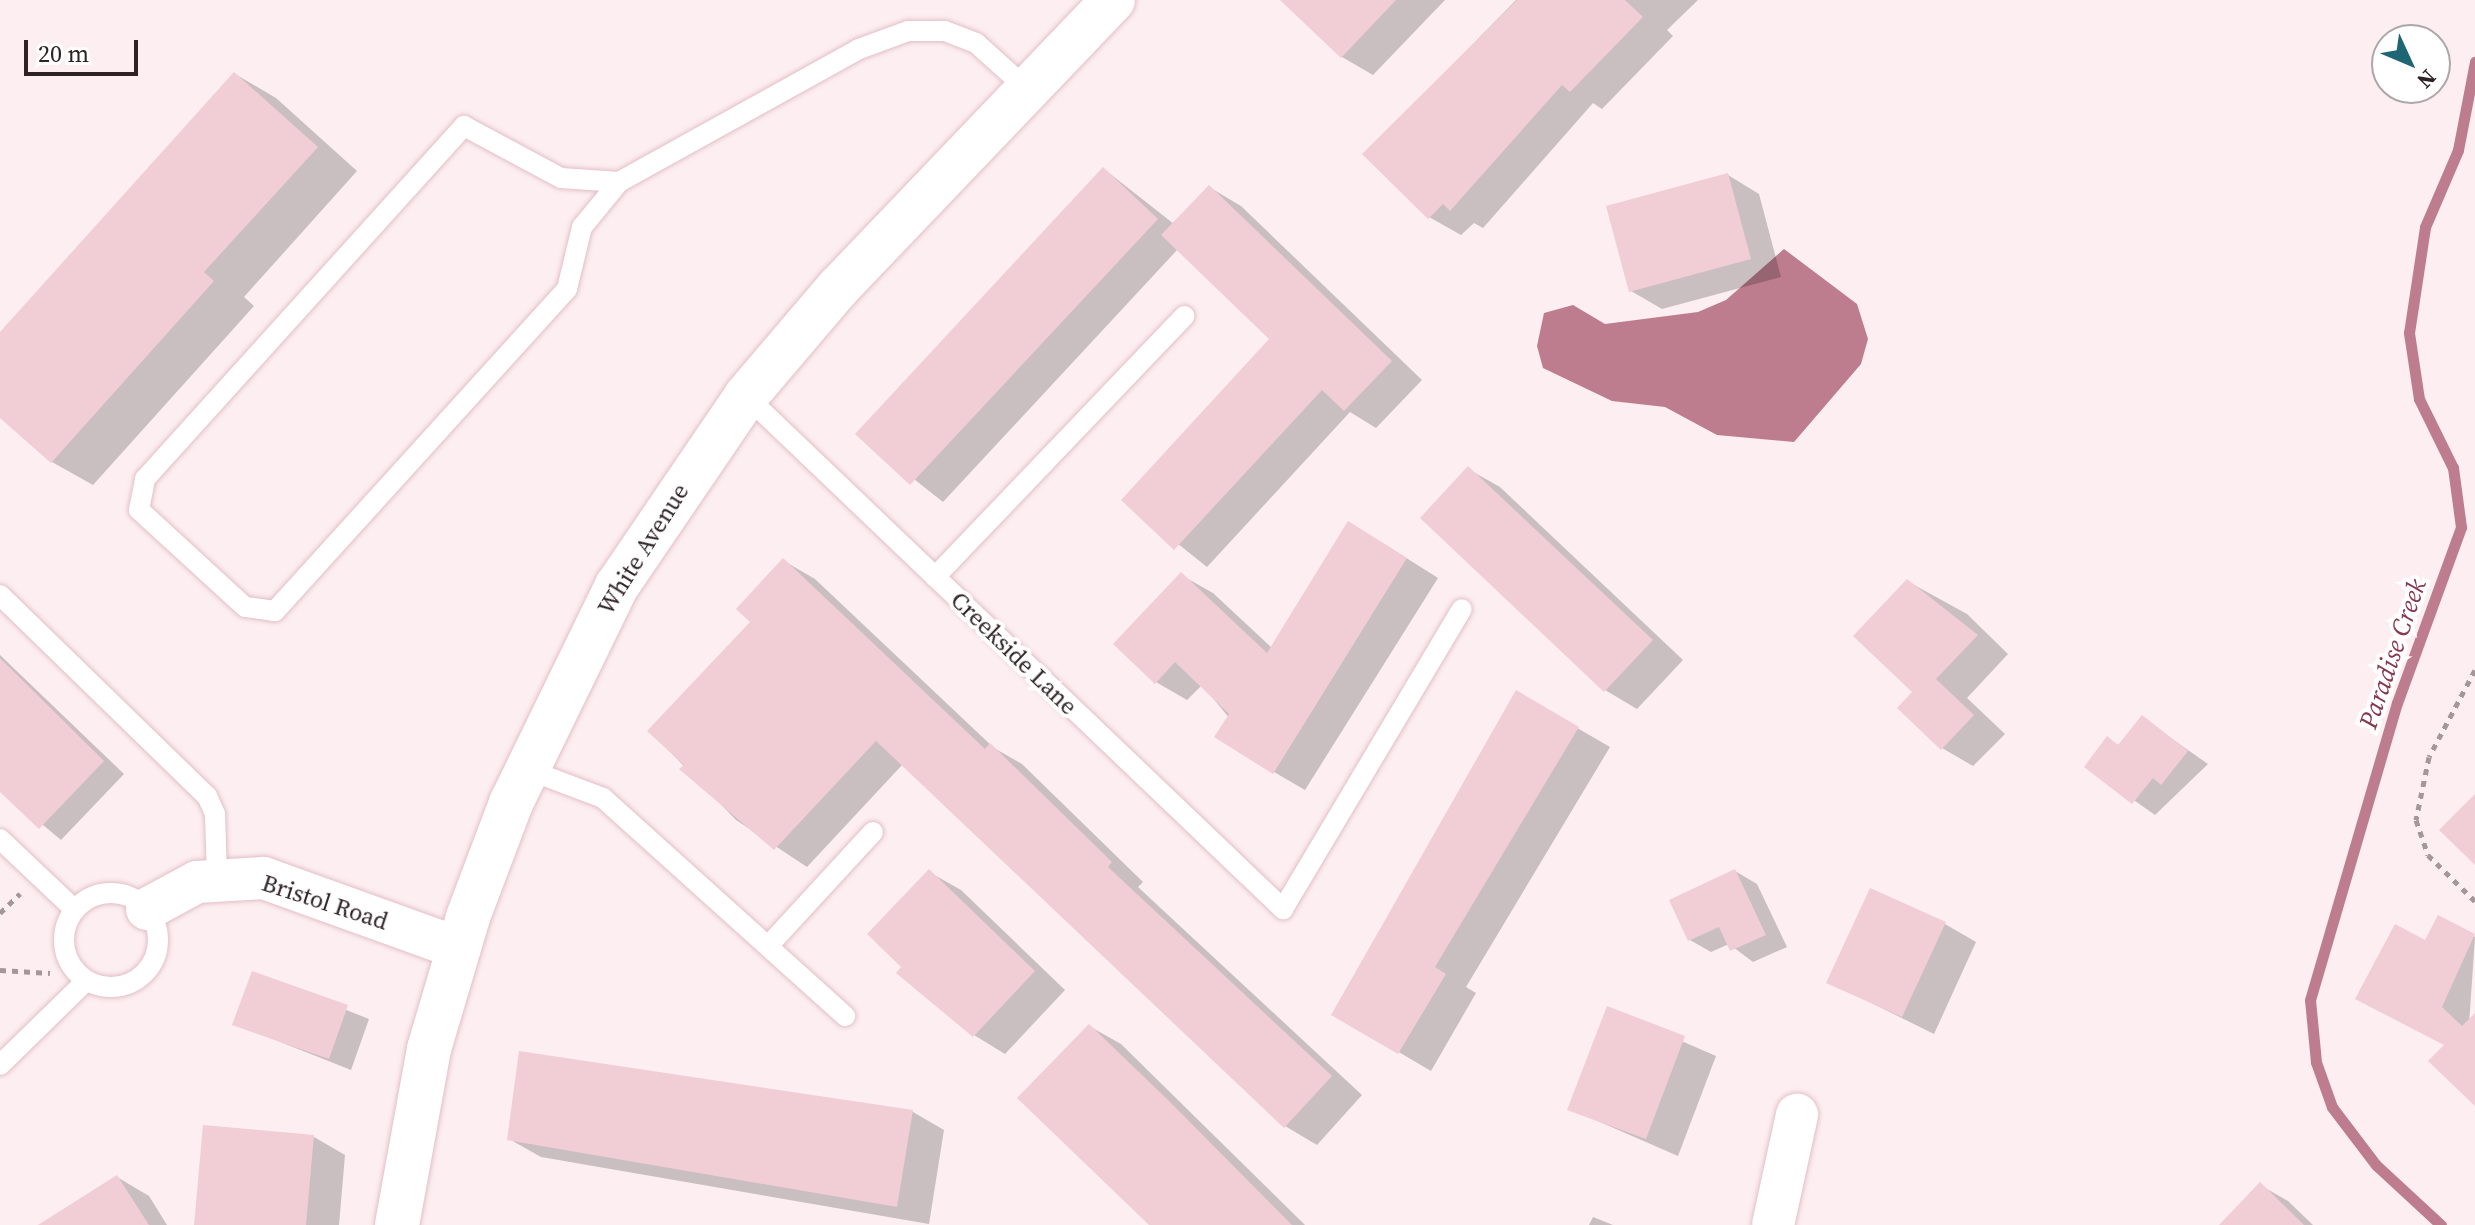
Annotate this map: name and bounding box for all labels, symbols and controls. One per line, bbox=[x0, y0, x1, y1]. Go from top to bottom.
scale bar bbox=[28, 24, 142, 74]
north arrow bbox=[2371, 24, 2451, 104]
text: 20 m bbox=[38, 37, 89, 70]
text: N bbox=[2410, 63, 2443, 95]
street label: White Avenue bbox=[591, 478, 695, 620]
water label: Paradise Creek bbox=[2353, 575, 2433, 733]
street label: Creekside Lane bbox=[945, 586, 1083, 720]
street label: Bristol Road bbox=[258, 868, 392, 936]

